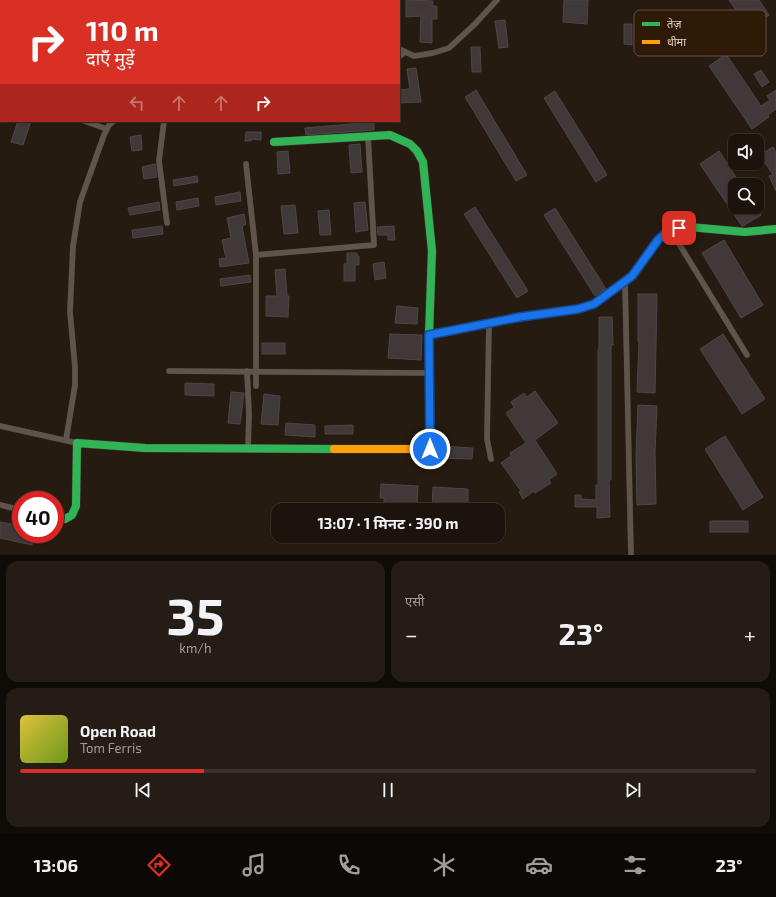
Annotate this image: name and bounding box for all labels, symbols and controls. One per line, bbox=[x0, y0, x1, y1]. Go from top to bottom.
legend bbox=[634, 10, 766, 56]
text: 110 m bbox=[86, 13, 159, 47]
icon: right bbox=[20, 16, 72, 68]
text: तेज़ bbox=[667, 17, 682, 30]
text: धीमा bbox=[667, 35, 686, 48]
text: दाएँ मुड़ें bbox=[86, 47, 135, 69]
icon: left bbox=[126, 92, 148, 114]
icon: ahead bbox=[168, 92, 190, 114]
icon: ahead bbox=[210, 92, 232, 114]
icon: right bbox=[252, 92, 274, 114]
map controls bbox=[728, 134, 764, 214]
button: sound bbox=[728, 134, 764, 170]
button: search bbox=[728, 178, 764, 214]
pin bbox=[662, 211, 696, 245]
icon: arrive bbox=[668, 217, 690, 239]
position arrow bbox=[409, 428, 451, 470]
speed limit sign: 40 bbox=[12, 491, 64, 543]
text: 13:07 · 1 मिनट · 390 m bbox=[317, 514, 459, 532]
text: 35 bbox=[166, 583, 225, 645]
text: एसी bbox=[405, 593, 424, 609]
text: 23° bbox=[558, 615, 603, 651]
text: − bbox=[405, 621, 418, 647]
text: + bbox=[744, 621, 756, 647]
text: km/h bbox=[179, 640, 212, 656]
text: Open Road bbox=[80, 722, 156, 740]
text: Tom Ferris bbox=[80, 740, 142, 756]
icon: previous bbox=[132, 779, 154, 801]
icon: pause bbox=[377, 779, 399, 801]
icon: next bbox=[622, 779, 644, 801]
icon: directions bbox=[145, 851, 173, 879]
icon: music bbox=[240, 851, 268, 879]
icon: phone bbox=[335, 851, 363, 879]
icon: climate bbox=[430, 851, 458, 879]
icon: car bbox=[525, 851, 553, 879]
icon: filters bbox=[621, 851, 649, 879]
text: 13:06 bbox=[34, 854, 78, 876]
text: 23° bbox=[716, 854, 742, 876]

